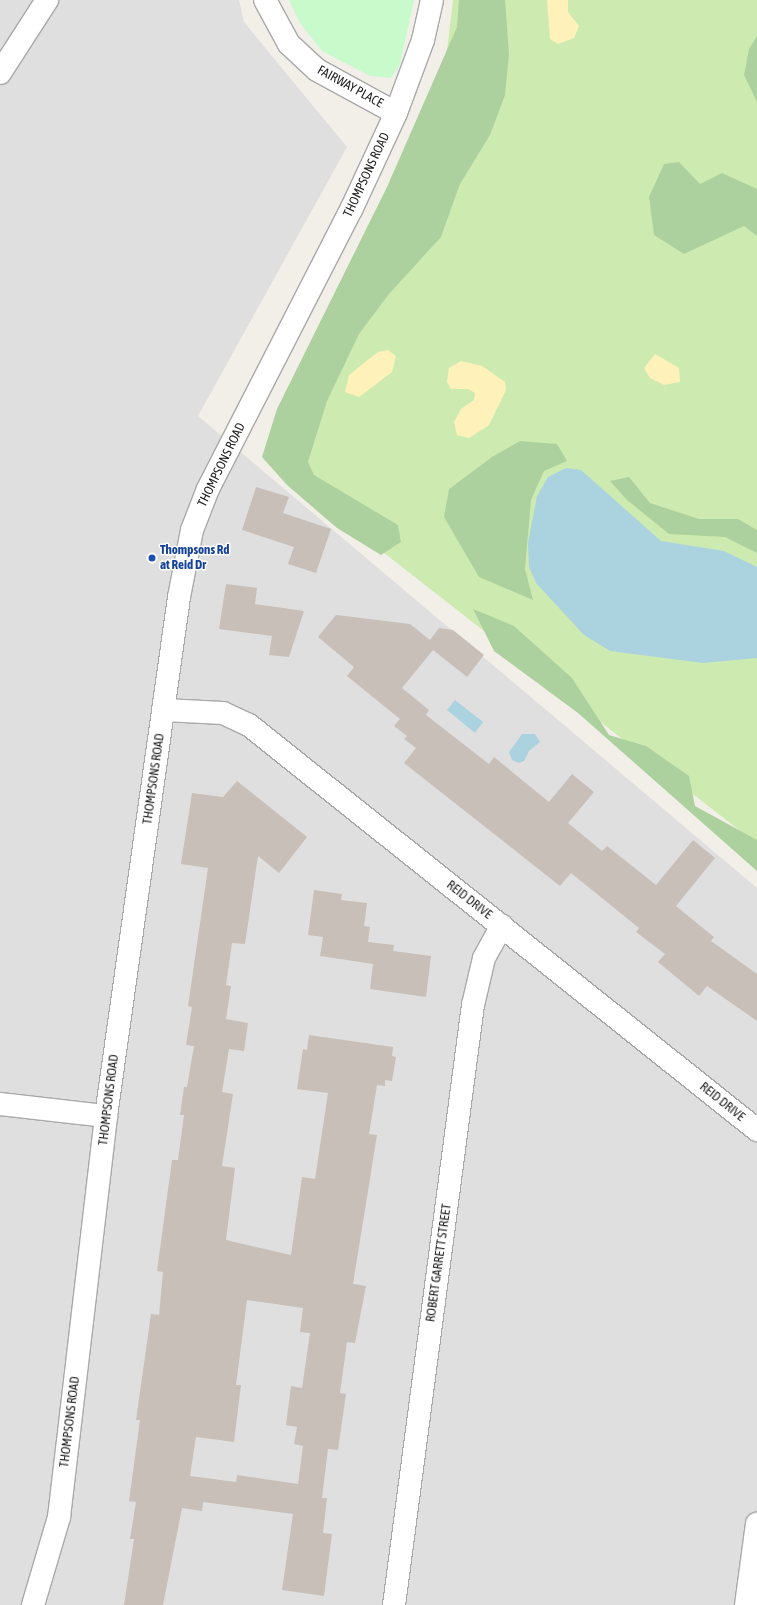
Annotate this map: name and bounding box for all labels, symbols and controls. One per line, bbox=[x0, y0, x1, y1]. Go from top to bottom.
street label: FAIRWAY PLACE bbox=[314, 63, 386, 111]
street label: THOMPSONS ROAD bbox=[341, 130, 393, 220]
street label: THOMPSONS ROAD bbox=[195, 420, 249, 510]
place label: Thompsons Rd at Reid Dr bbox=[160, 543, 229, 574]
marker: Thompsons Rd at Reid Dr bbox=[147, 553, 157, 563]
street label: THOMPSONS ROAD bbox=[140, 733, 168, 825]
street label: REID DRIVE bbox=[443, 877, 495, 923]
street label: THOMPSONS ROAD bbox=[96, 1054, 122, 1146]
street label: REID DRIVE bbox=[696, 1079, 748, 1125]
street label: ROBERT GARRETT STREET bbox=[423, 1203, 455, 1323]
street label: THOMPSONS ROAD bbox=[57, 1376, 83, 1468]

